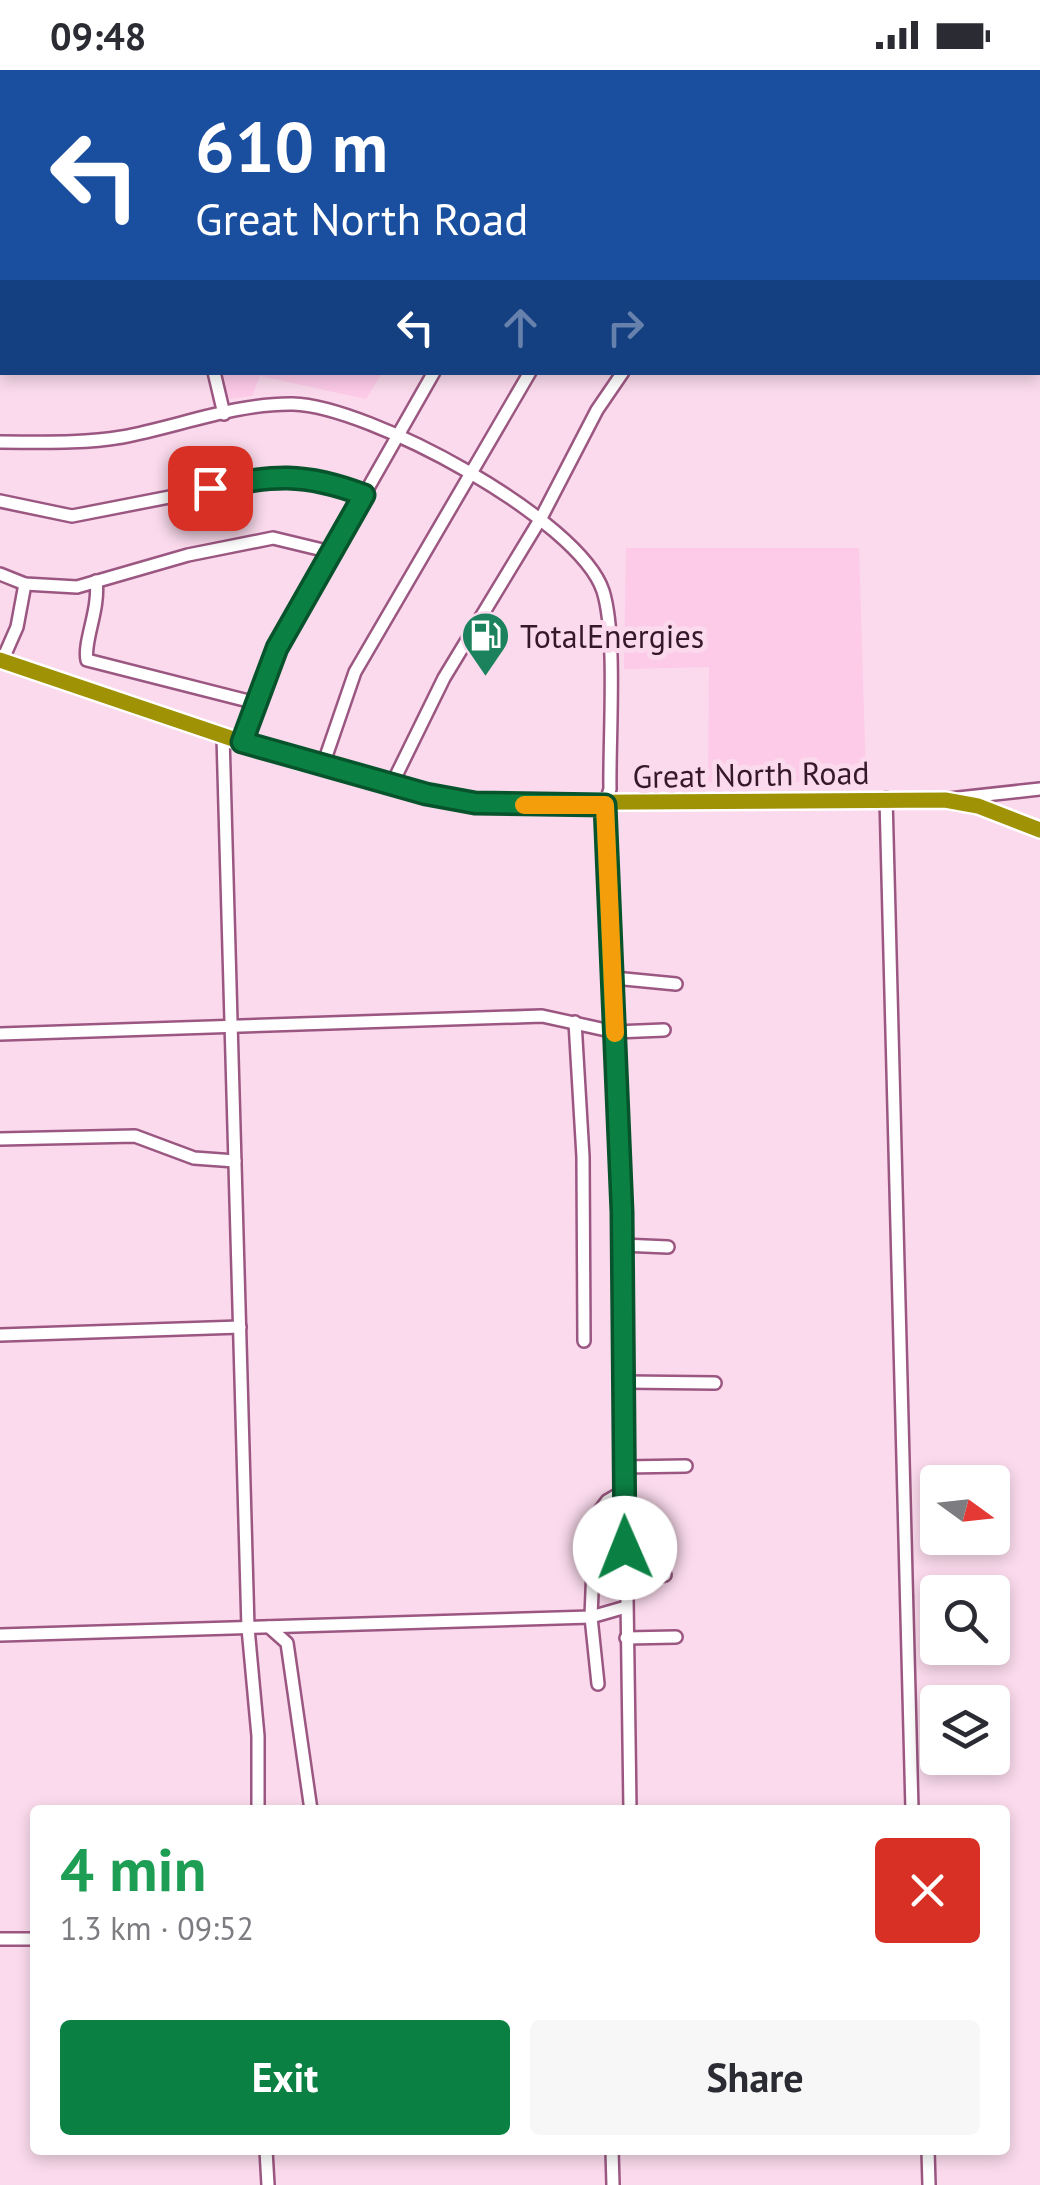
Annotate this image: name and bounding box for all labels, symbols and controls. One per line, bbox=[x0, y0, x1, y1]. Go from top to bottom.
text: 09:48 bbox=[50, 11, 146, 60]
text: 610 m bbox=[195, 101, 388, 191]
icon: left bbox=[30, 110, 160, 240]
text: Great North Road bbox=[195, 189, 529, 247]
icon: left bbox=[388, 300, 443, 355]
icon: ahead bbox=[493, 300, 548, 355]
icon: right bbox=[598, 300, 653, 355]
pin bbox=[168, 446, 253, 531]
icon: arrive bbox=[183, 461, 238, 516]
fuel station icon: TotalEnergies bbox=[459, 610, 511, 678]
place label: TotalEnergies bbox=[520, 615, 704, 657]
street label: Great North Road bbox=[632, 751, 870, 797]
north arrow bbox=[920, 1465, 1010, 1555]
map controls bbox=[920, 1465, 1010, 1775]
position arrow bbox=[573, 1496, 677, 1600]
button: search bbox=[920, 1575, 1010, 1665]
button: layers bbox=[920, 1685, 1010, 1775]
text: 4 min bbox=[60, 1830, 206, 1908]
button: close bbox=[875, 1838, 980, 1943]
text: 1.3 km · 09:52 bbox=[60, 1907, 254, 1949]
button: Exit bbox=[60, 2020, 510, 2135]
button: Share bbox=[530, 2020, 980, 2135]

